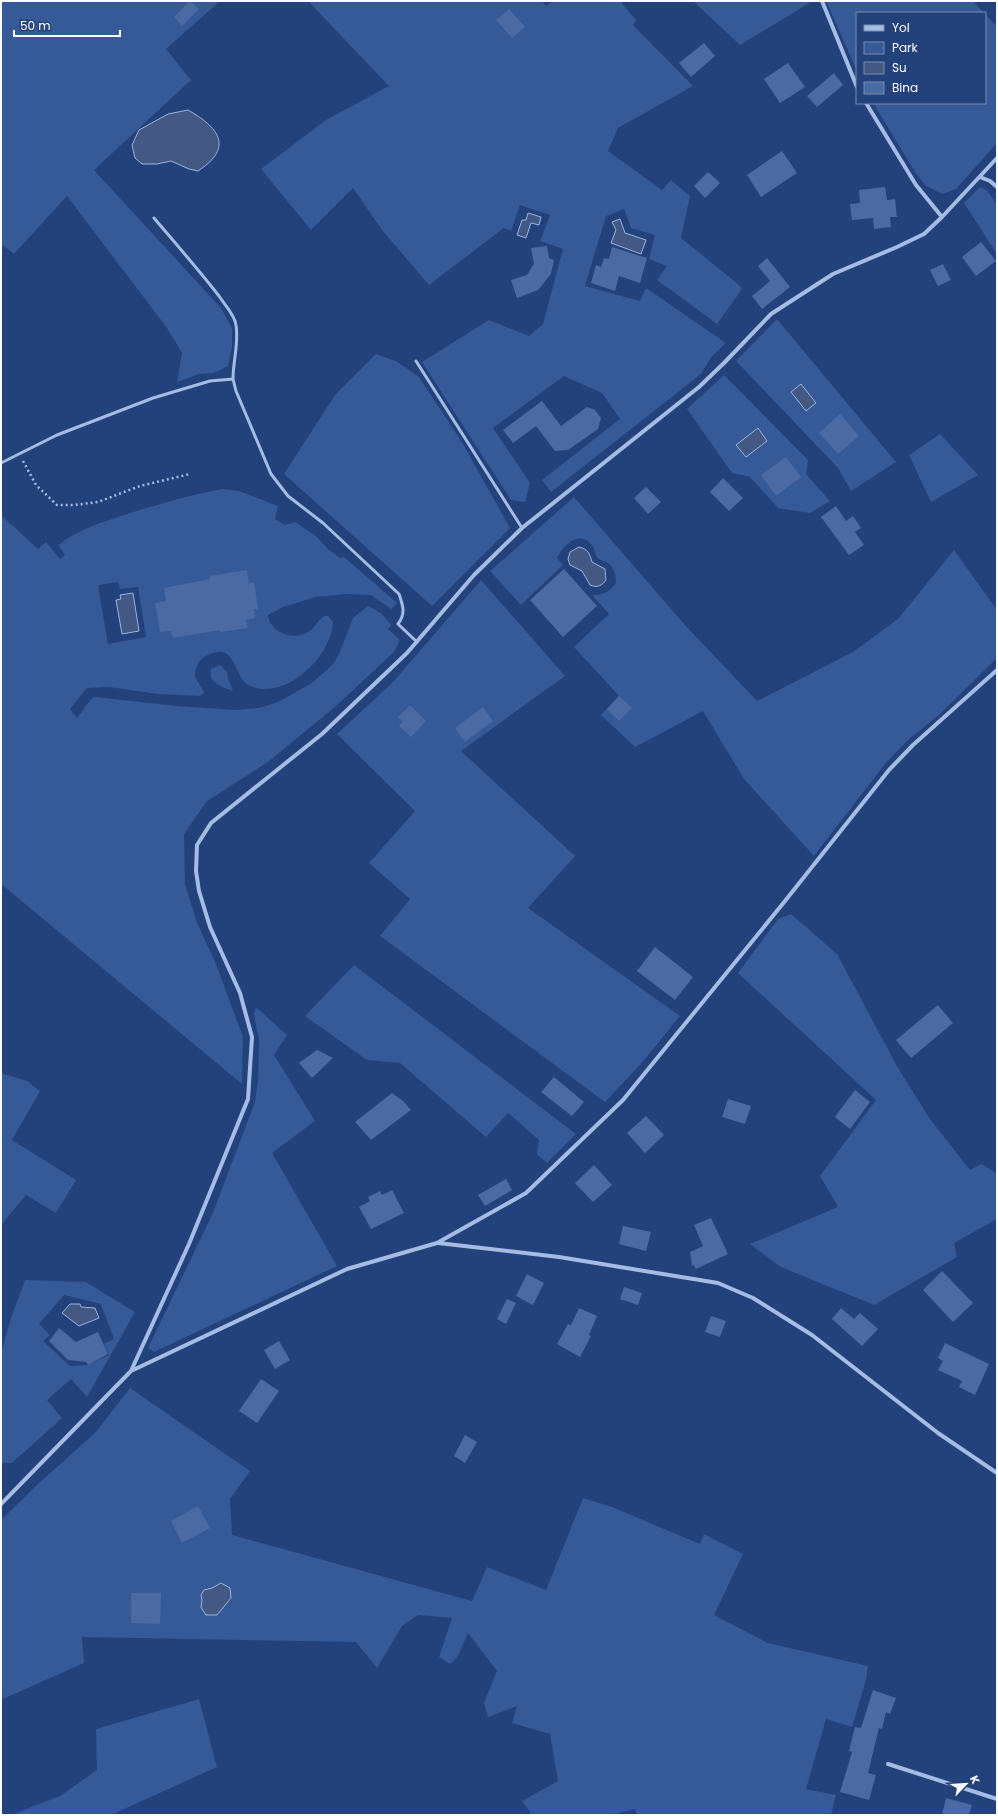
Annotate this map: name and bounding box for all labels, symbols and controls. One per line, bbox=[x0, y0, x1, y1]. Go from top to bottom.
scale bar bbox=[14, 12, 120, 38]
legend bbox=[856, 12, 986, 104]
text: 50 m bbox=[20, 17, 51, 34]
text: Yol bbox=[892, 19, 910, 36]
text: Park bbox=[892, 39, 919, 56]
text: Su bbox=[892, 59, 907, 76]
text: Bina bbox=[892, 79, 918, 96]
north arrow bbox=[946, 1764, 986, 1804]
text: K bbox=[966, 1773, 984, 1787]

